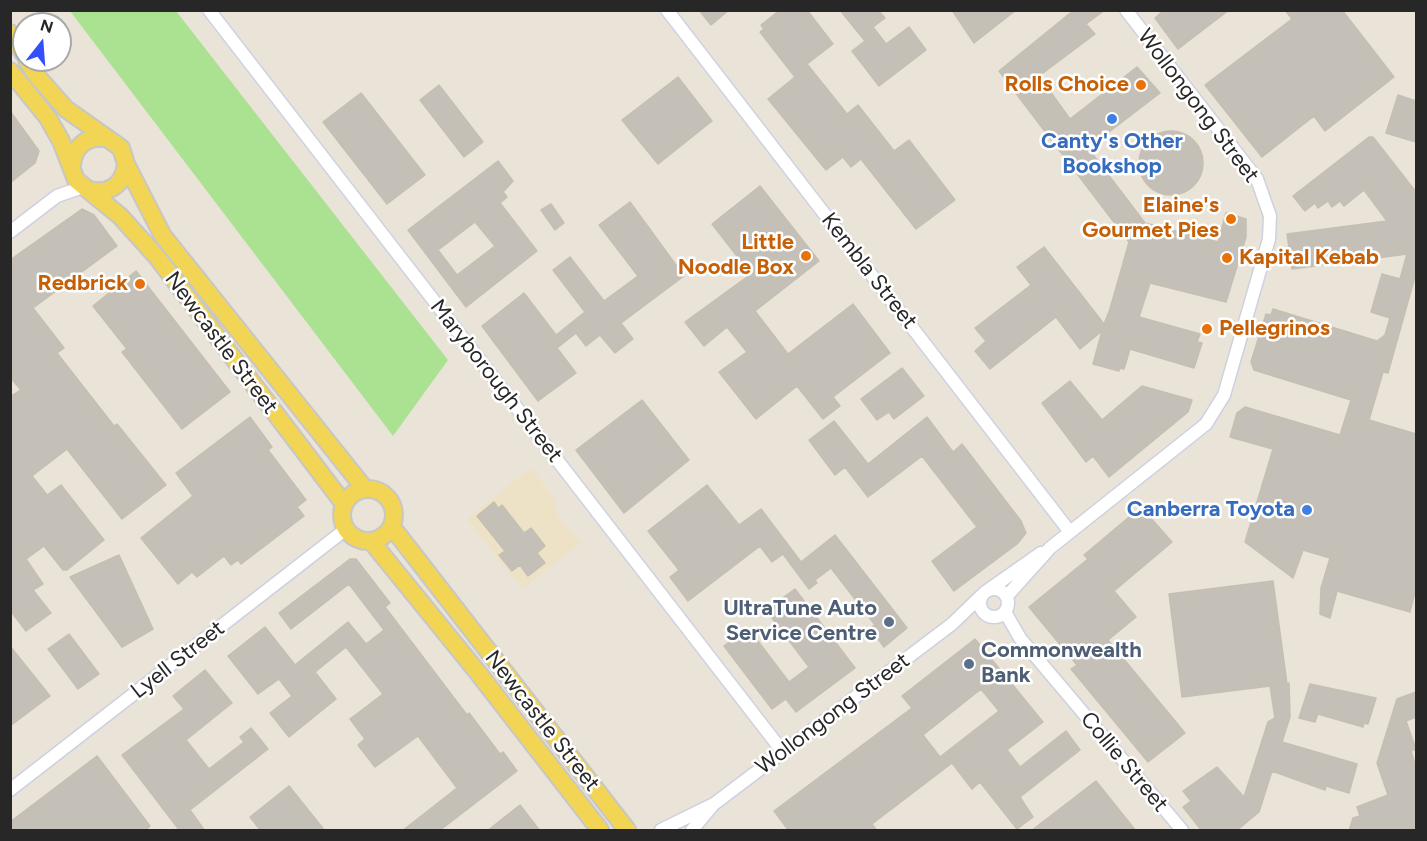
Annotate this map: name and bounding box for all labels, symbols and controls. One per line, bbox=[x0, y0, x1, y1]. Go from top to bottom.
north arrow bbox=[12, 12, 72, 72]
text: N bbox=[38, 15, 56, 37]
street label: Wollongong Street bbox=[1132, 24, 1264, 188]
place label: Rolls Choice bbox=[1004, 72, 1129, 98]
marker: Rolls Choice bbox=[1134, 78, 1148, 92]
marker: Canty's Other Bookshop bbox=[1105, 112, 1119, 126]
place label: Canty's Other Bookshop bbox=[1041, 129, 1183, 180]
place label: Elaine's Gourmet Pies bbox=[1082, 193, 1219, 244]
street label: Kembla Street bbox=[816, 208, 922, 334]
marker: Elaine's Gourmet Pies bbox=[1224, 212, 1238, 226]
place label: Little Noodle Box bbox=[678, 230, 794, 282]
place label: Kapital Kebab bbox=[1239, 245, 1379, 271]
marker: Little Noodle Box bbox=[799, 249, 813, 263]
marker: Kapital Kebab bbox=[1220, 251, 1234, 265]
street label: Newcastle Street bbox=[159, 267, 283, 419]
place label: Redbrick bbox=[37, 271, 128, 297]
marker: Redbrick bbox=[133, 277, 147, 291]
street label: Maryborough Street bbox=[424, 294, 568, 468]
place label: Pellegrinos bbox=[1219, 316, 1330, 342]
marker: Pellegrinos bbox=[1200, 322, 1214, 336]
place label: Canberra Toyota bbox=[1127, 497, 1295, 523]
marker: Canberra Toyota bbox=[1300, 503, 1314, 517]
place label: UltraTune Auto Service Centre bbox=[723, 596, 877, 648]
street label: Lyell Street bbox=[126, 615, 230, 705]
marker: UltraTune Auto Service Centre bbox=[882, 615, 896, 629]
place label: Commonwealth Bank bbox=[981, 638, 1142, 690]
street label: Newcastle Street bbox=[479, 645, 605, 797]
street label: Wollongong Street bbox=[751, 648, 915, 780]
marker: Commonwealth Bank bbox=[962, 657, 976, 671]
street label: Collie Street bbox=[1075, 707, 1173, 817]

